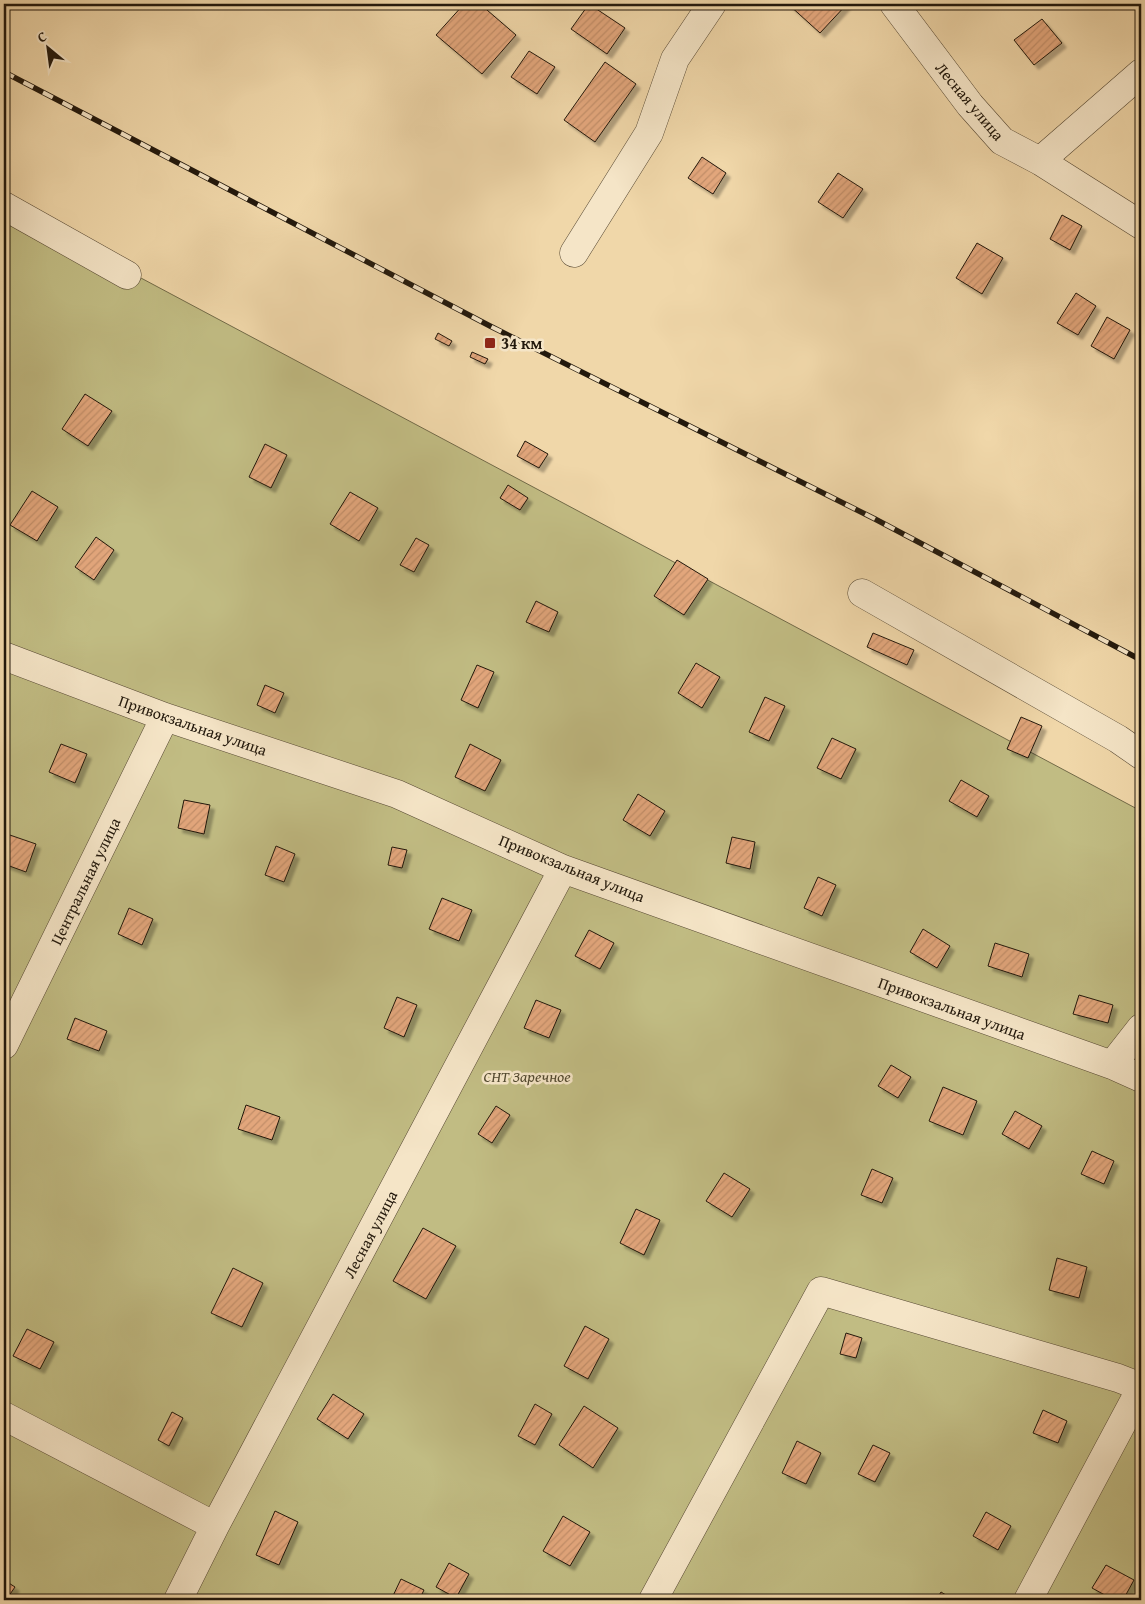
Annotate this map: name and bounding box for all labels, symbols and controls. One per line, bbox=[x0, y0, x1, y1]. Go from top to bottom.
north arrow bbox=[22, 22, 72, 72]
text: С bbox=[33, 26, 50, 47]
street label: Лесная улица bbox=[930, 56, 1010, 146]
place label: 34 км bbox=[501, 331, 542, 355]
marker: 34 км bbox=[483, 336, 497, 350]
street label: Привокзальная улица bbox=[116, 688, 271, 762]
street label: Центральная улица bbox=[44, 813, 126, 949]
street label: Привокзальная улица bbox=[495, 828, 649, 908]
street label: Привокзальная улица bbox=[875, 970, 1029, 1046]
park label: СНТ Заречное bbox=[483, 1064, 571, 1088]
street label: Лесная улица bbox=[337, 1185, 403, 1282]

